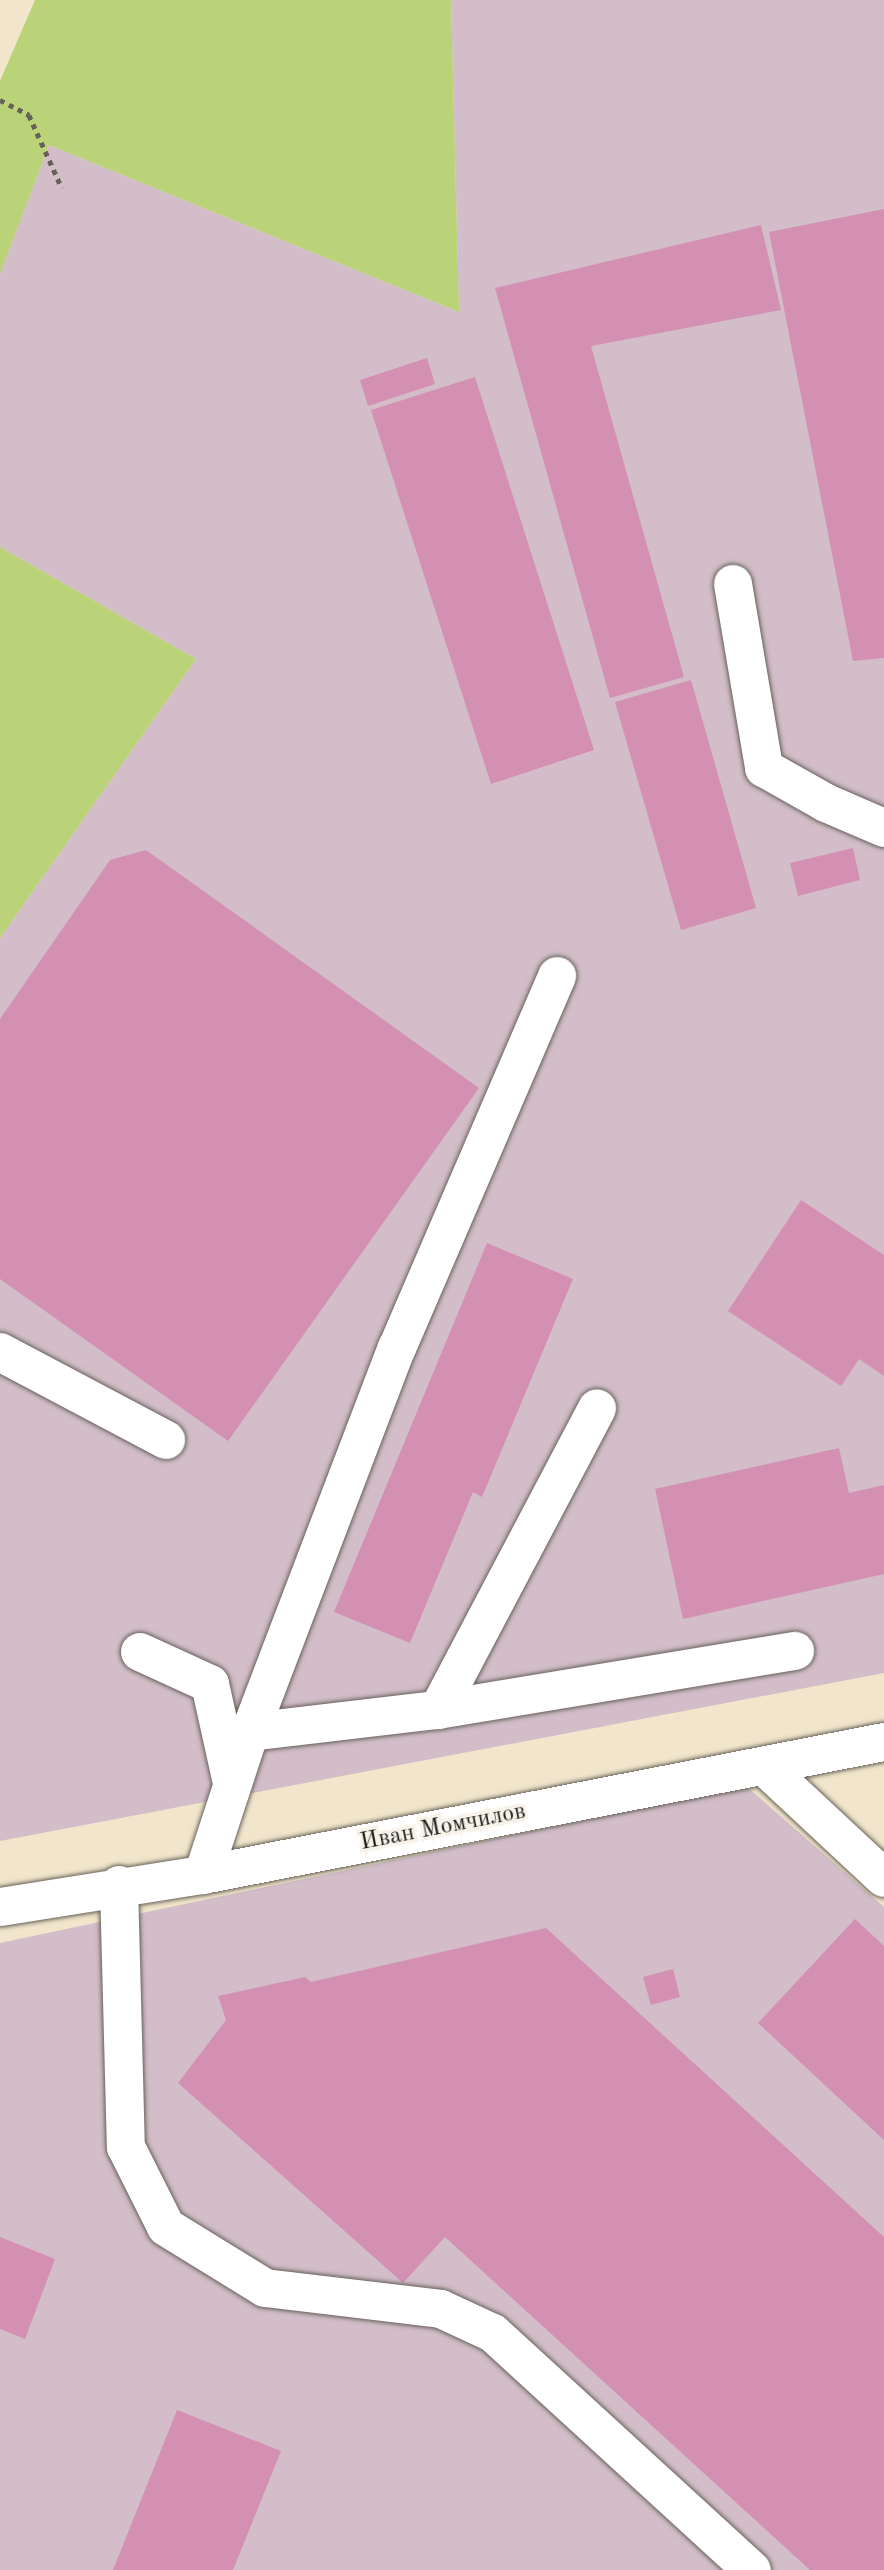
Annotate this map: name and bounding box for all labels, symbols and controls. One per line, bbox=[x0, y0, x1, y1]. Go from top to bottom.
street label: Иван Момчилов bbox=[358, 1798, 528, 1858]

